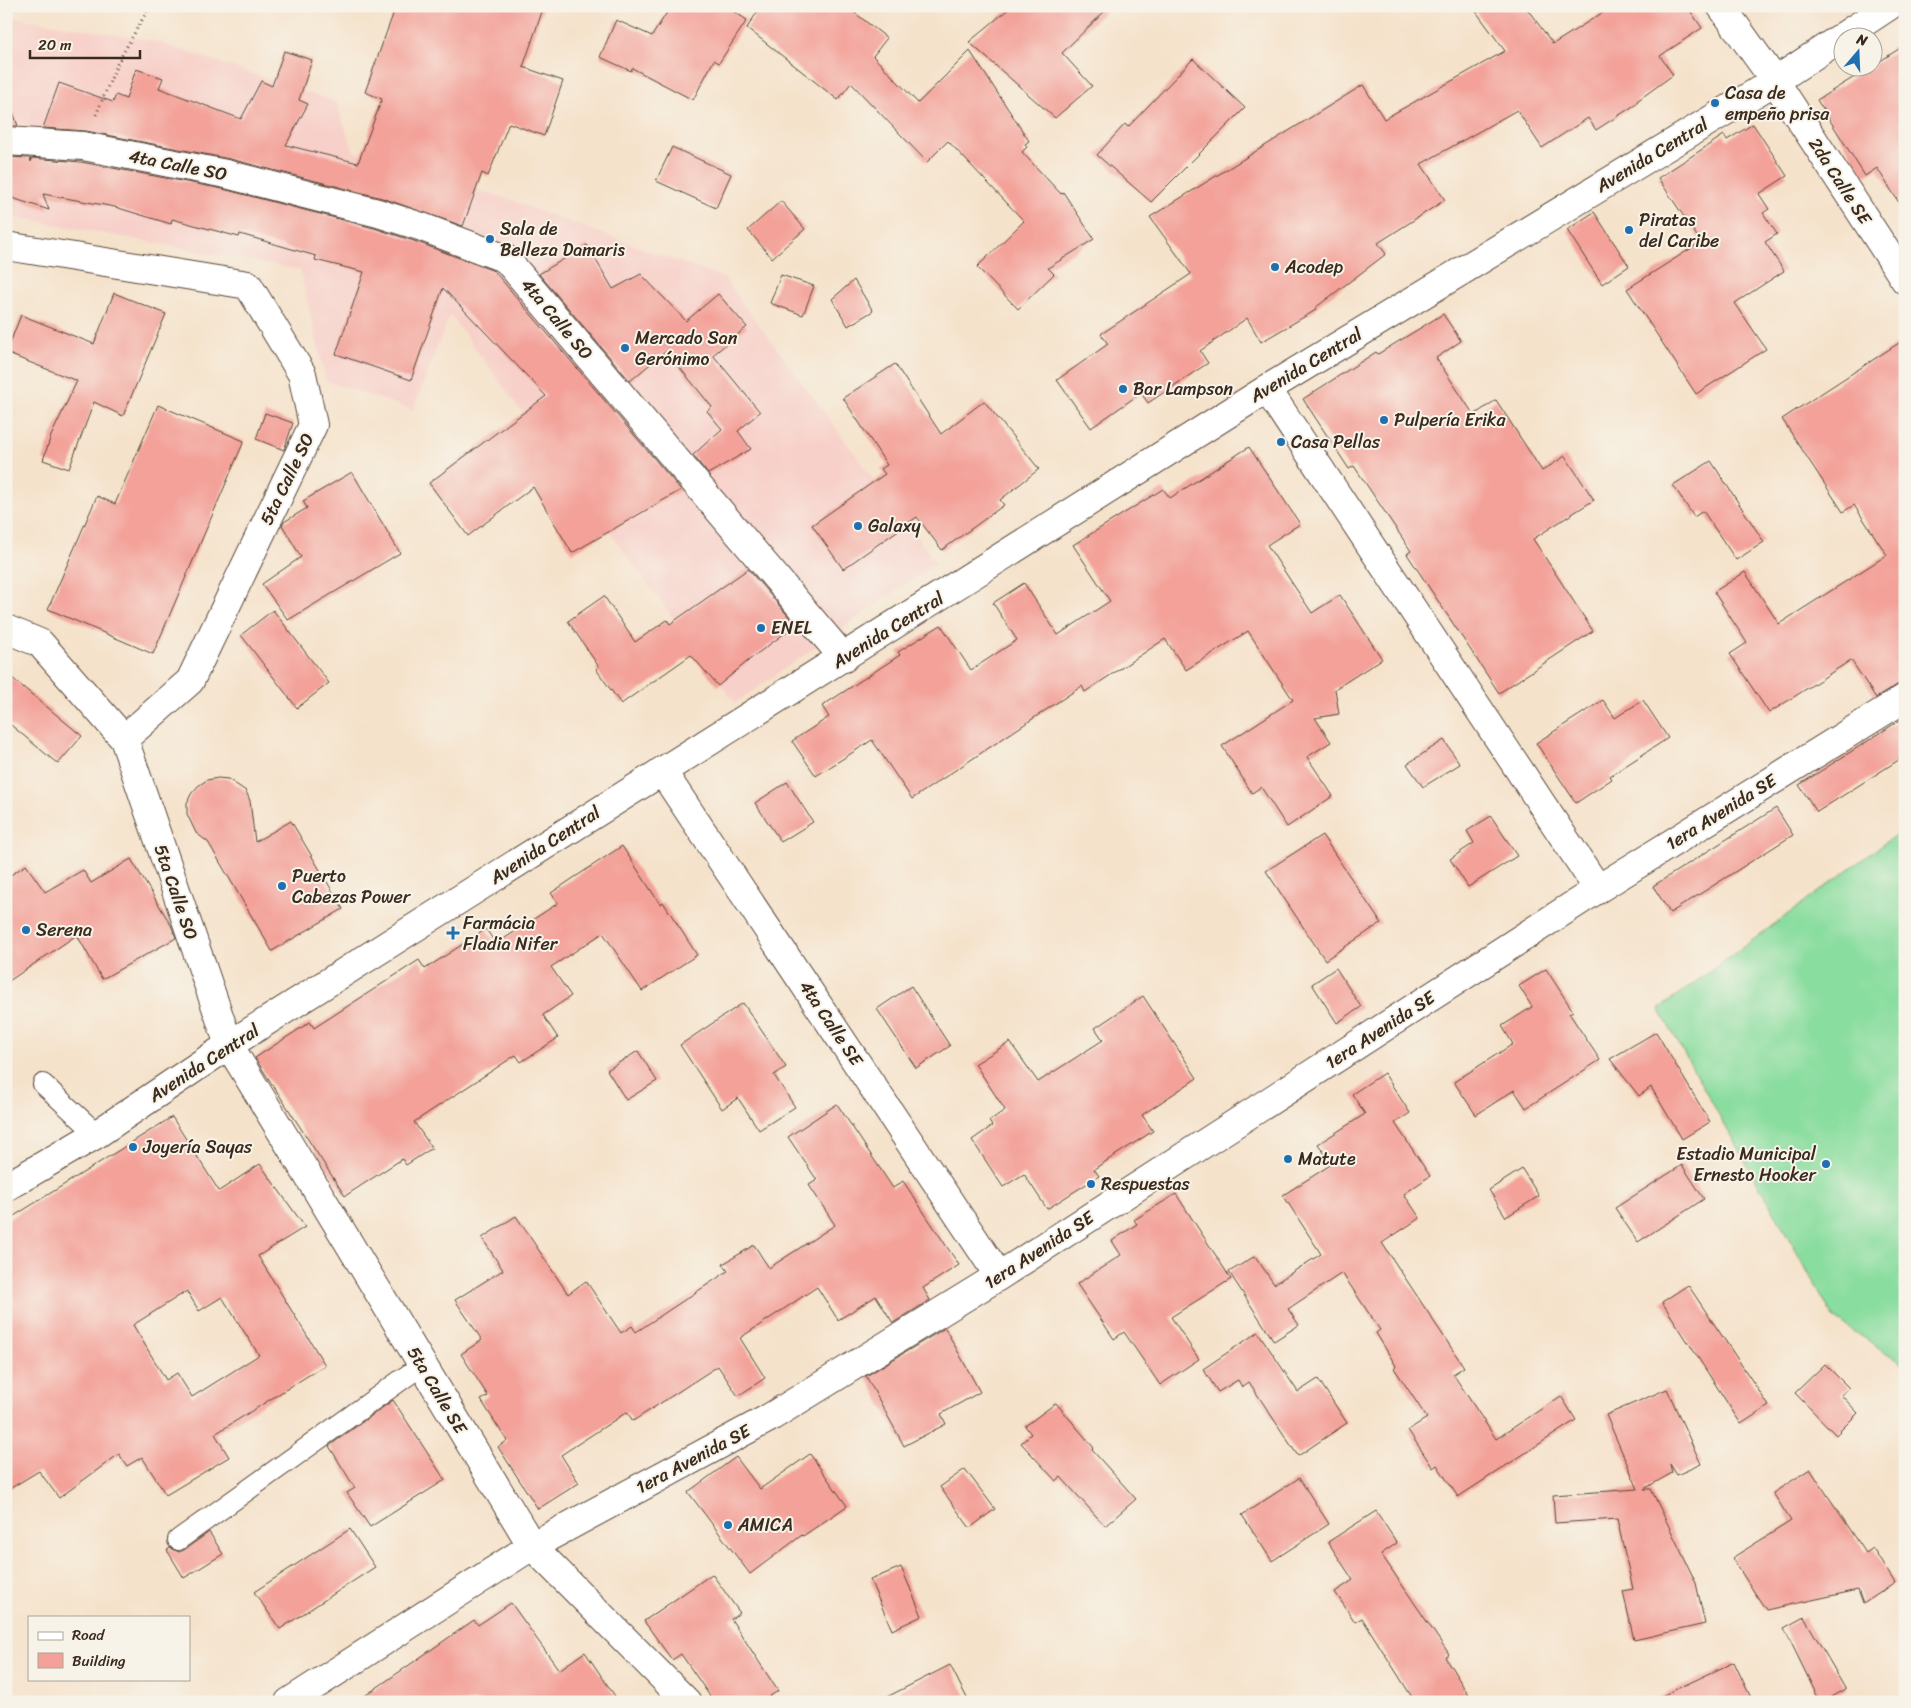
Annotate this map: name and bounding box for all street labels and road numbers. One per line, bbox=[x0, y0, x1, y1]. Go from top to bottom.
street label: Avenida Central bbox=[1589, 108, 1715, 202]
street label: 2da Calle SE bbox=[1800, 131, 1881, 232]
street label: 4ta Calle SO bbox=[126, 140, 230, 190]
street label: 4ta Calle SO bbox=[513, 271, 601, 367]
street label: Avenida Central bbox=[1243, 318, 1369, 412]
street label: 5ta Calle SO bbox=[251, 427, 323, 531]
street label: Avenida Central bbox=[825, 582, 951, 678]
street label: 1era Avenida SE bbox=[1659, 764, 1784, 859]
street label: Avenida Central bbox=[482, 797, 608, 894]
street label: 5ta Calle SO bbox=[145, 840, 207, 944]
street label: 4ta Calle SE bbox=[790, 973, 872, 1073]
street label: 1era Avenida SE bbox=[1318, 982, 1442, 1078]
street label: Avenida Central bbox=[141, 1015, 267, 1112]
street label: 1era Avenida SE bbox=[977, 1202, 1101, 1298]
street label: 5ta Calle SE bbox=[398, 1340, 476, 1441]
street label: 1era Avenida SE bbox=[630, 1415, 757, 1503]

